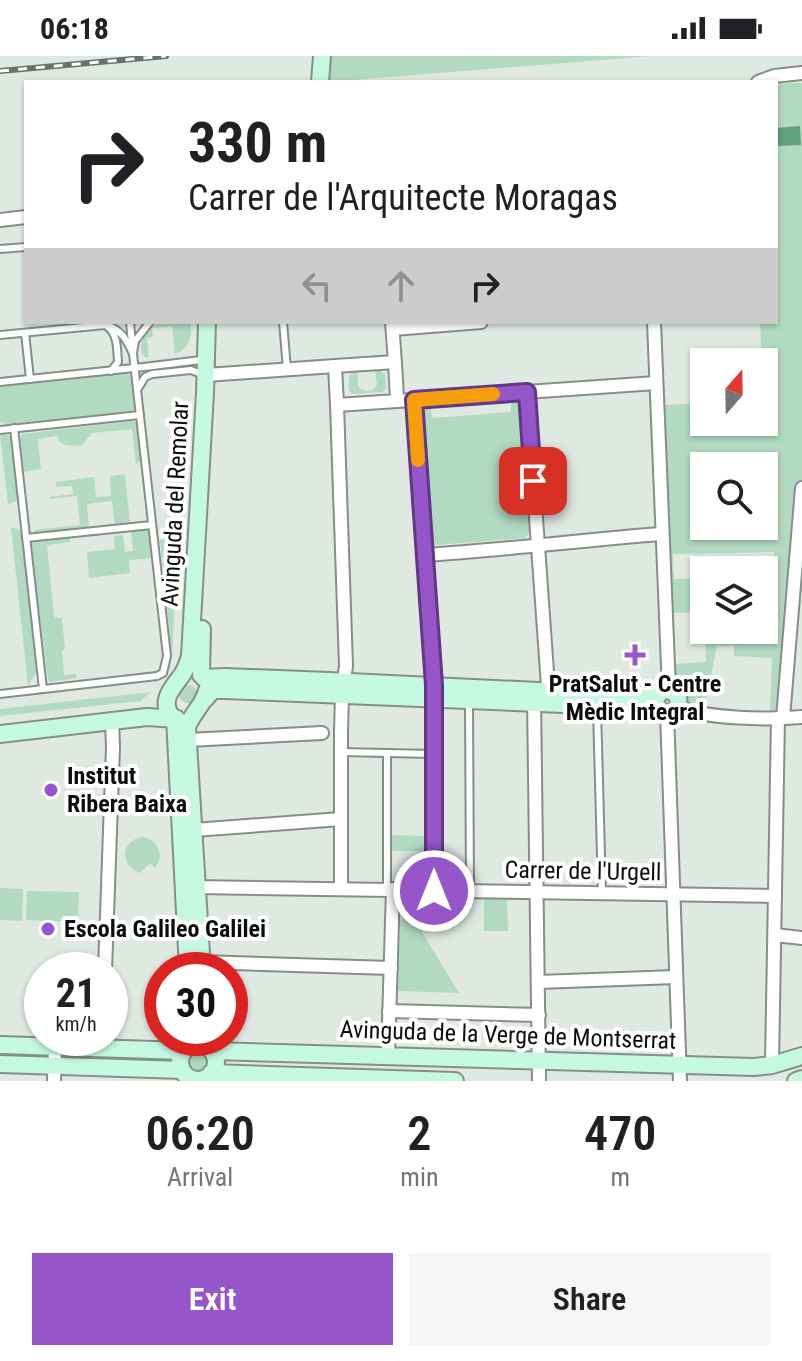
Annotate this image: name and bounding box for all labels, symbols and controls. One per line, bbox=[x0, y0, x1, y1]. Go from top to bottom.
text: 06:18 bbox=[40, 11, 109, 46]
text: 330 m bbox=[188, 110, 327, 176]
icon: right bbox=[56, 112, 160, 216]
text: Carrer de l'Arquitecte Moragas bbox=[188, 177, 618, 219]
icon: left bbox=[295, 264, 339, 308]
icon: ahead bbox=[379, 264, 423, 308]
icon: right bbox=[463, 264, 507, 308]
north arrow bbox=[690, 348, 778, 436]
map controls bbox=[690, 348, 778, 644]
street label: Avinguda del Remolar bbox=[156, 401, 194, 607]
pin bbox=[499, 447, 567, 515]
button: search bbox=[690, 452, 778, 540]
icon: arrive bbox=[511, 459, 555, 503]
button: layers bbox=[690, 556, 778, 644]
marker: PratSalut - Centre Mèdic Integral bbox=[624, 644, 646, 666]
place label: PratSalut - Centre Mèdic Integral bbox=[549, 670, 721, 726]
place label: Institut Ribera Baixa bbox=[67, 762, 187, 818]
marker: Institut Ribera Baixa bbox=[42, 781, 60, 799]
position arrow bbox=[392, 849, 476, 933]
street label: Carrer de l'Urgell bbox=[504, 856, 662, 886]
place label: Escola Galileo Galilei bbox=[64, 915, 266, 943]
marker: Escola Galileo Galilei bbox=[39, 920, 57, 938]
speed limit sign: 30 bbox=[144, 952, 248, 1056]
text: 21 bbox=[56, 970, 96, 1017]
text: km/h bbox=[55, 1012, 97, 1036]
street label: Avinguda de la Verge de Montserrat bbox=[339, 1015, 677, 1055]
text: 06:20 bbox=[146, 1105, 255, 1162]
text: 2 bbox=[407, 1105, 431, 1162]
text: 470 bbox=[584, 1105, 656, 1162]
text: Arrival bbox=[167, 1162, 233, 1192]
text: min bbox=[400, 1162, 438, 1192]
text: m bbox=[610, 1162, 630, 1192]
button: Exit bbox=[32, 1253, 393, 1345]
button: Share bbox=[409, 1253, 770, 1345]

